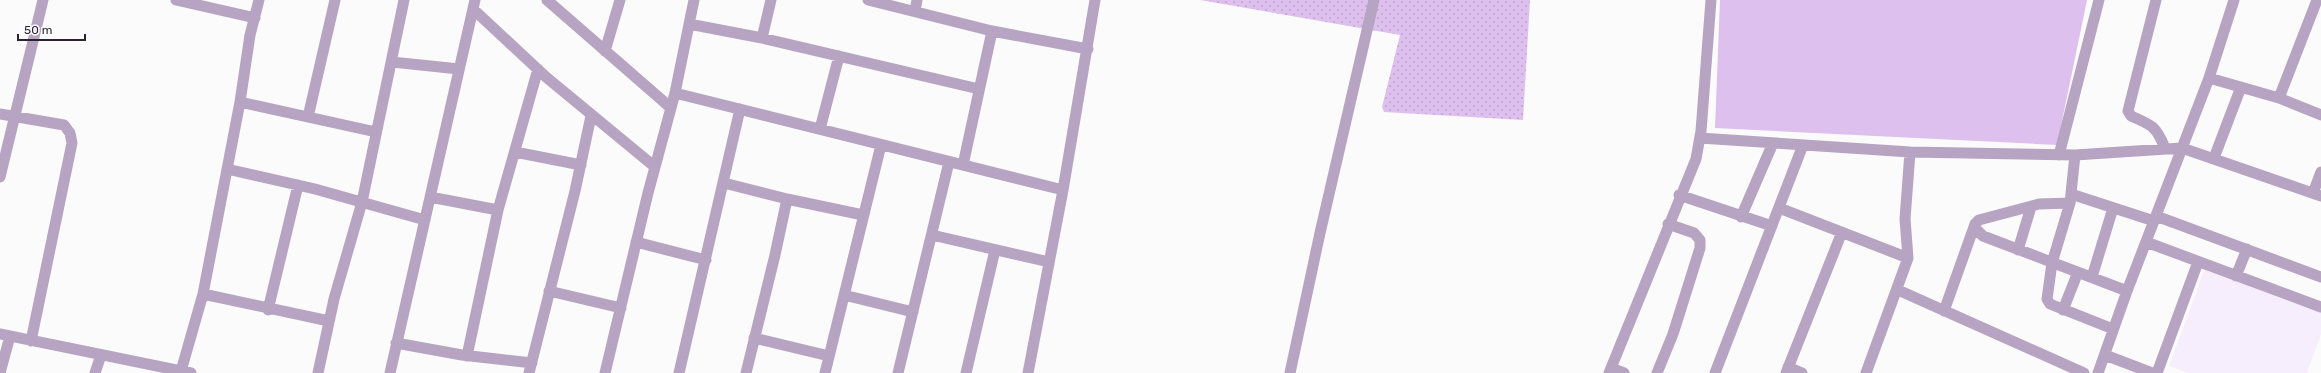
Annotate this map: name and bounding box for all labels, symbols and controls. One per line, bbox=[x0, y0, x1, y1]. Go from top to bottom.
scale bar bbox=[18, 16, 85, 42]
text: 50 m bbox=[24, 23, 52, 37]

